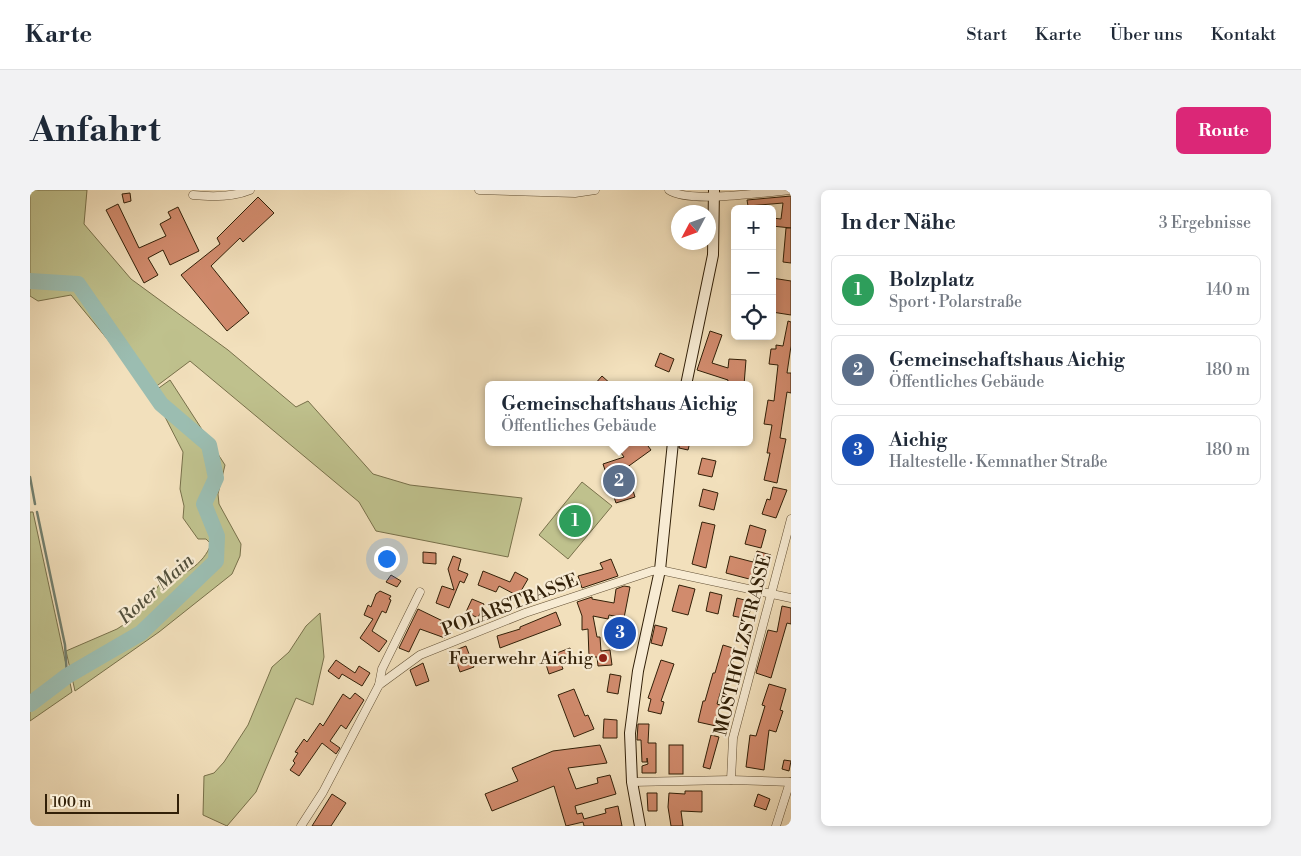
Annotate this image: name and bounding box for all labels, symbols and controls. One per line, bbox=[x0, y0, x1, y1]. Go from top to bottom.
text: Karte bbox=[25, 20, 92, 50]
text: Start bbox=[966, 23, 1007, 46]
text: Karte bbox=[1035, 23, 1082, 46]
text: Über uns bbox=[1110, 23, 1183, 46]
text: Kontakt bbox=[1211, 23, 1276, 46]
button: Route bbox=[1176, 107, 1271, 154]
text: Anfahrt bbox=[30, 109, 161, 152]
north arrow bbox=[671, 205, 716, 250]
map controls bbox=[731, 205, 776, 340]
button: + bbox=[731, 205, 776, 250]
text: In der Nähe bbox=[841, 210, 956, 236]
text: 3 Ergebnisse bbox=[1159, 213, 1251, 233]
button: − bbox=[731, 250, 776, 295]
text: Bolzplatz bbox=[889, 268, 974, 292]
text: 1 bbox=[854, 280, 862, 300]
text: 140 m bbox=[1206, 280, 1250, 300]
text: Sport · Polarstraße bbox=[889, 292, 1022, 312]
button: locate bbox=[731, 295, 776, 340]
text: Gemeinschaftshaus Aichig bbox=[889, 348, 1124, 372]
text: 2 bbox=[853, 360, 863, 380]
text: 180 m bbox=[1206, 360, 1250, 380]
text: Öffentliches Gebäude bbox=[889, 372, 1044, 392]
popup bbox=[485, 381, 753, 446]
text: Gemeinschaftshaus Aichig bbox=[501, 392, 737, 416]
text: Öffentliches Gebäude bbox=[501, 416, 657, 436]
text: Aichig bbox=[889, 428, 947, 452]
text: 3 bbox=[853, 440, 863, 460]
text: 180 m bbox=[1206, 440, 1250, 460]
text: Haltestelle · Kemnather Straße bbox=[889, 452, 1108, 472]
pin: 2 bbox=[603, 462, 635, 500]
pin: 1 bbox=[559, 502, 591, 540]
your location bbox=[374, 546, 400, 572]
water label: Roter Main bbox=[112, 548, 199, 630]
street label: MOSTHOLZSTRASSE bbox=[709, 552, 777, 738]
street label: POLARSTRASSE bbox=[439, 568, 581, 642]
pin: 3 bbox=[604, 614, 636, 652]
place label: Feuerwehr Aichig bbox=[449, 647, 594, 670]
marker: Feuerwehr Aichig bbox=[597, 652, 609, 664]
scale bar bbox=[45, 791, 179, 814]
text: 100 m bbox=[52, 794, 91, 812]

